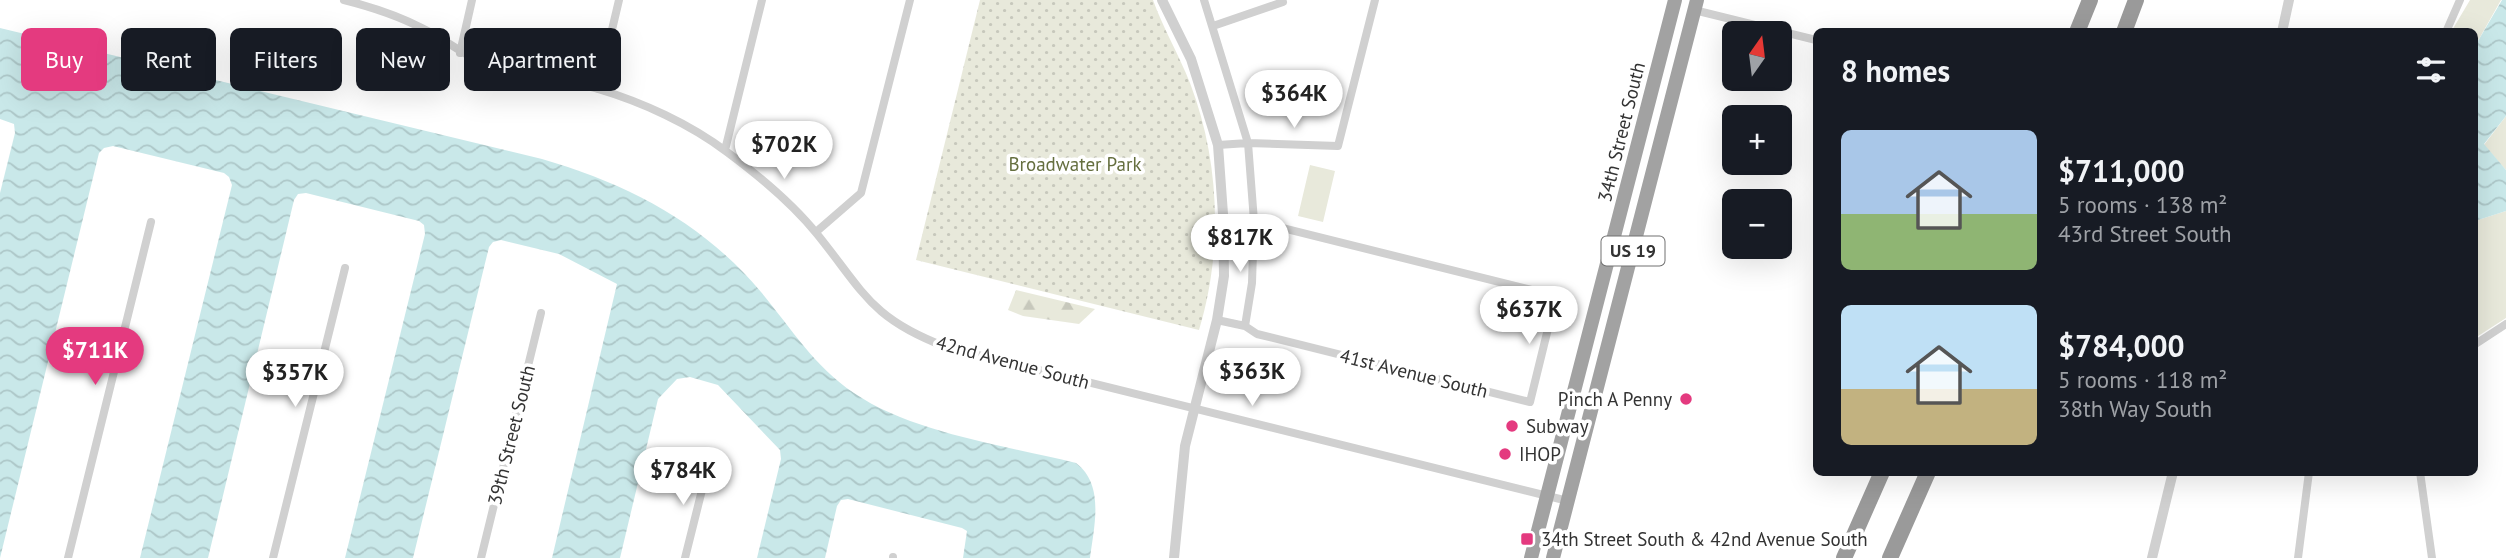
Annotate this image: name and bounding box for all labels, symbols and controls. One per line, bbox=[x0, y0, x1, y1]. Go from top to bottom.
north arrow bbox=[1722, 21, 1792, 91]
map controls bbox=[1722, 21, 1792, 259]
chip: Buy bbox=[21, 28, 107, 91]
chip: Rent bbox=[121, 28, 216, 91]
chip: Filters bbox=[230, 28, 342, 91]
chip: New bbox=[356, 28, 450, 91]
chip: Apartment bbox=[464, 28, 621, 91]
text: 8 homes bbox=[1841, 51, 1950, 90]
icon: filters bbox=[2412, 51, 2450, 89]
street label: 34th Street South bbox=[1592, 59, 1650, 205]
pin: $364K bbox=[1245, 71, 1343, 130]
text: $364K bbox=[1261, 78, 1327, 107]
button: + bbox=[1722, 105, 1792, 175]
pin: $702K bbox=[735, 122, 833, 181]
text: $702K bbox=[751, 129, 817, 158]
text: $711,000 bbox=[2058, 151, 2185, 190]
park label: Broadwater Park bbox=[1008, 152, 1142, 176]
icon: home bbox=[1897, 158, 1981, 242]
button: − bbox=[1722, 189, 1792, 259]
text: 5 rooms · 138 m² bbox=[2058, 190, 2227, 219]
pin: $817K bbox=[1191, 215, 1289, 274]
text: 43rd Street South bbox=[2058, 219, 2232, 248]
text: $817K bbox=[1207, 222, 1273, 251]
road number: US 19 bbox=[1602, 236, 1664, 265]
pin: $637K bbox=[1480, 286, 1578, 346]
text: $637K bbox=[1496, 294, 1562, 323]
text: $784,000 bbox=[2058, 326, 2185, 365]
pin: $711K bbox=[46, 328, 144, 387]
street label: 42nd Avenue South bbox=[934, 330, 1092, 394]
icon: home bbox=[1897, 333, 1981, 417]
text: $711K bbox=[62, 335, 128, 364]
street label: 41st Avenue South bbox=[1338, 343, 1490, 403]
pin: $363K bbox=[1203, 348, 1301, 408]
pin: $357K bbox=[246, 350, 344, 409]
text: $363K bbox=[1219, 356, 1285, 385]
text: $357K bbox=[262, 357, 328, 386]
street label: 39th Street South bbox=[482, 362, 540, 508]
text: 5 rooms · 118 m² bbox=[2058, 365, 2227, 394]
place label: Pinch A Penny bbox=[1558, 387, 1672, 411]
marker: Pinch A Penny bbox=[1678, 391, 1694, 407]
text: 38th Way South bbox=[2058, 394, 2212, 423]
place label: Subway bbox=[1526, 414, 1589, 438]
marker: Subway bbox=[1504, 418, 1520, 434]
place label: IHOP bbox=[1519, 442, 1561, 466]
marker: IHOP bbox=[1497, 446, 1513, 462]
pin: $784K bbox=[634, 448, 732, 507]
text: $784K bbox=[650, 455, 716, 484]
place label: 34th Street South & 42nd Avenue South bbox=[1541, 527, 1868, 551]
marker: 34th Street South & 42nd Avenue South bbox=[1519, 531, 1535, 547]

